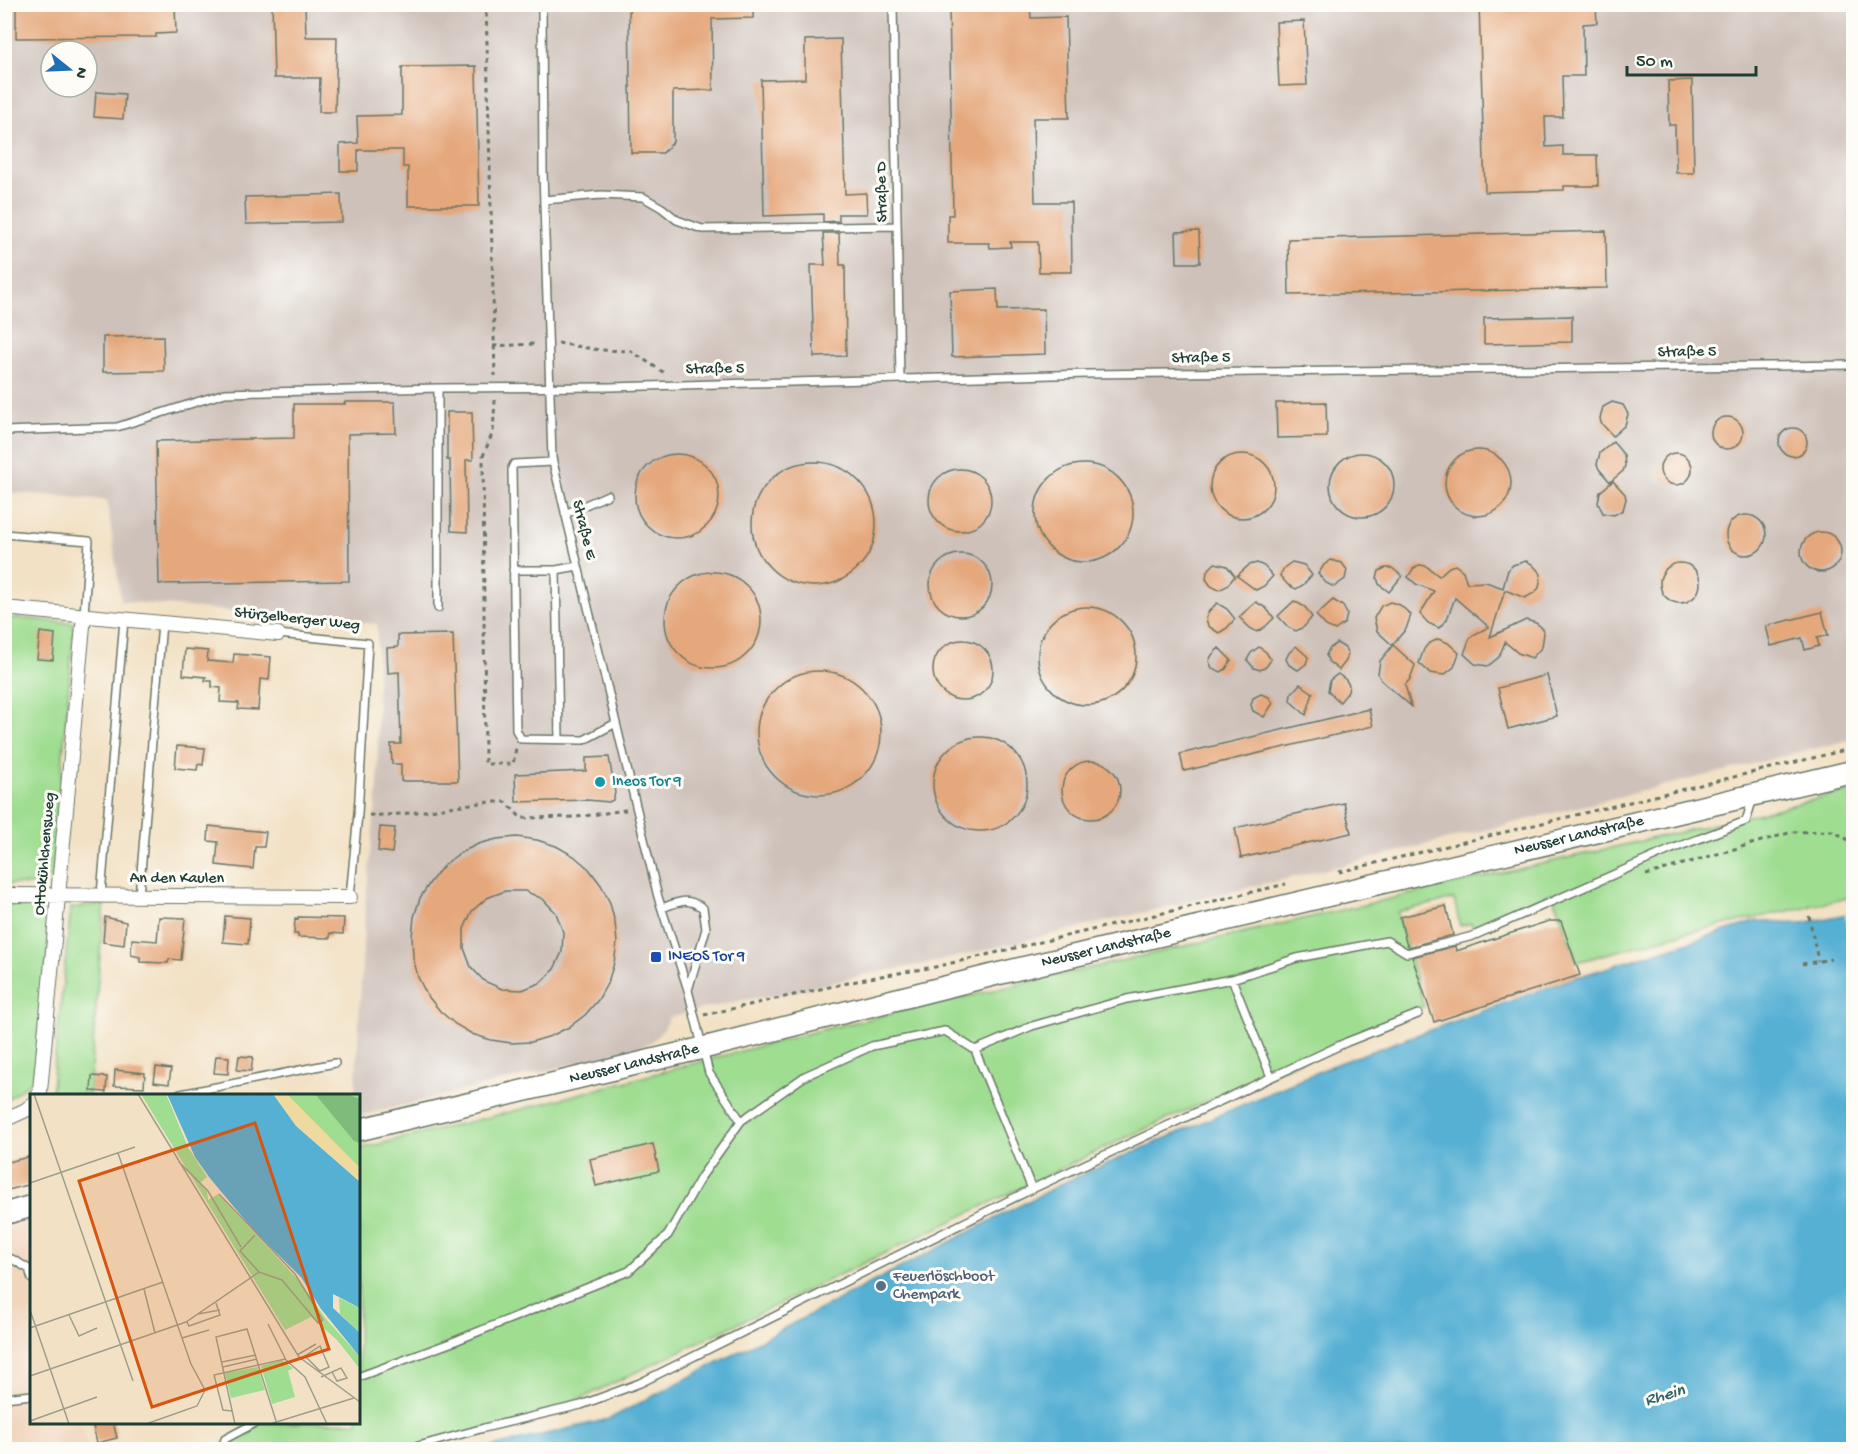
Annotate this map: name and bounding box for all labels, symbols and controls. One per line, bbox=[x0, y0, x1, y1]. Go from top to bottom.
north arrow bbox=[39, 39, 99, 99]
scale bar bbox=[1627, 39, 1756, 77]
text: 50 m bbox=[1636, 52, 1673, 73]
text: N bbox=[69, 65, 91, 81]
street label: Straße D bbox=[873, 161, 893, 223]
street label: Straße 5 bbox=[1657, 343, 1717, 363]
street label: Straße 5 bbox=[1171, 349, 1231, 369]
street label: Straße 5 bbox=[685, 360, 745, 380]
street label: Straße E bbox=[566, 498, 600, 563]
street label: Stürzelberger Weg bbox=[233, 604, 361, 636]
place label: Ineos Tor 9 bbox=[612, 773, 682, 792]
marker: Ineos Tor 9 bbox=[593, 775, 607, 789]
street label: Ottokühlchensweg bbox=[31, 792, 61, 916]
street label: Neusser Landstraße bbox=[1512, 811, 1646, 861]
street label: An den Kaulen bbox=[130, 870, 225, 889]
street label: Neusser Landstraße bbox=[1040, 923, 1174, 973]
place label: INEOS Tor 9 bbox=[668, 948, 745, 967]
marker: INEOS Tor 9 bbox=[649, 950, 663, 964]
street label: Neusser Landstraße bbox=[568, 1040, 702, 1089]
inset map bbox=[30, 1094, 360, 1424]
place label: Feuerlöschboot Chempark bbox=[892, 1268, 996, 1305]
marker: Feuerlöschboot Chempark bbox=[874, 1279, 888, 1293]
water label: Rhein bbox=[1642, 1380, 1688, 1412]

